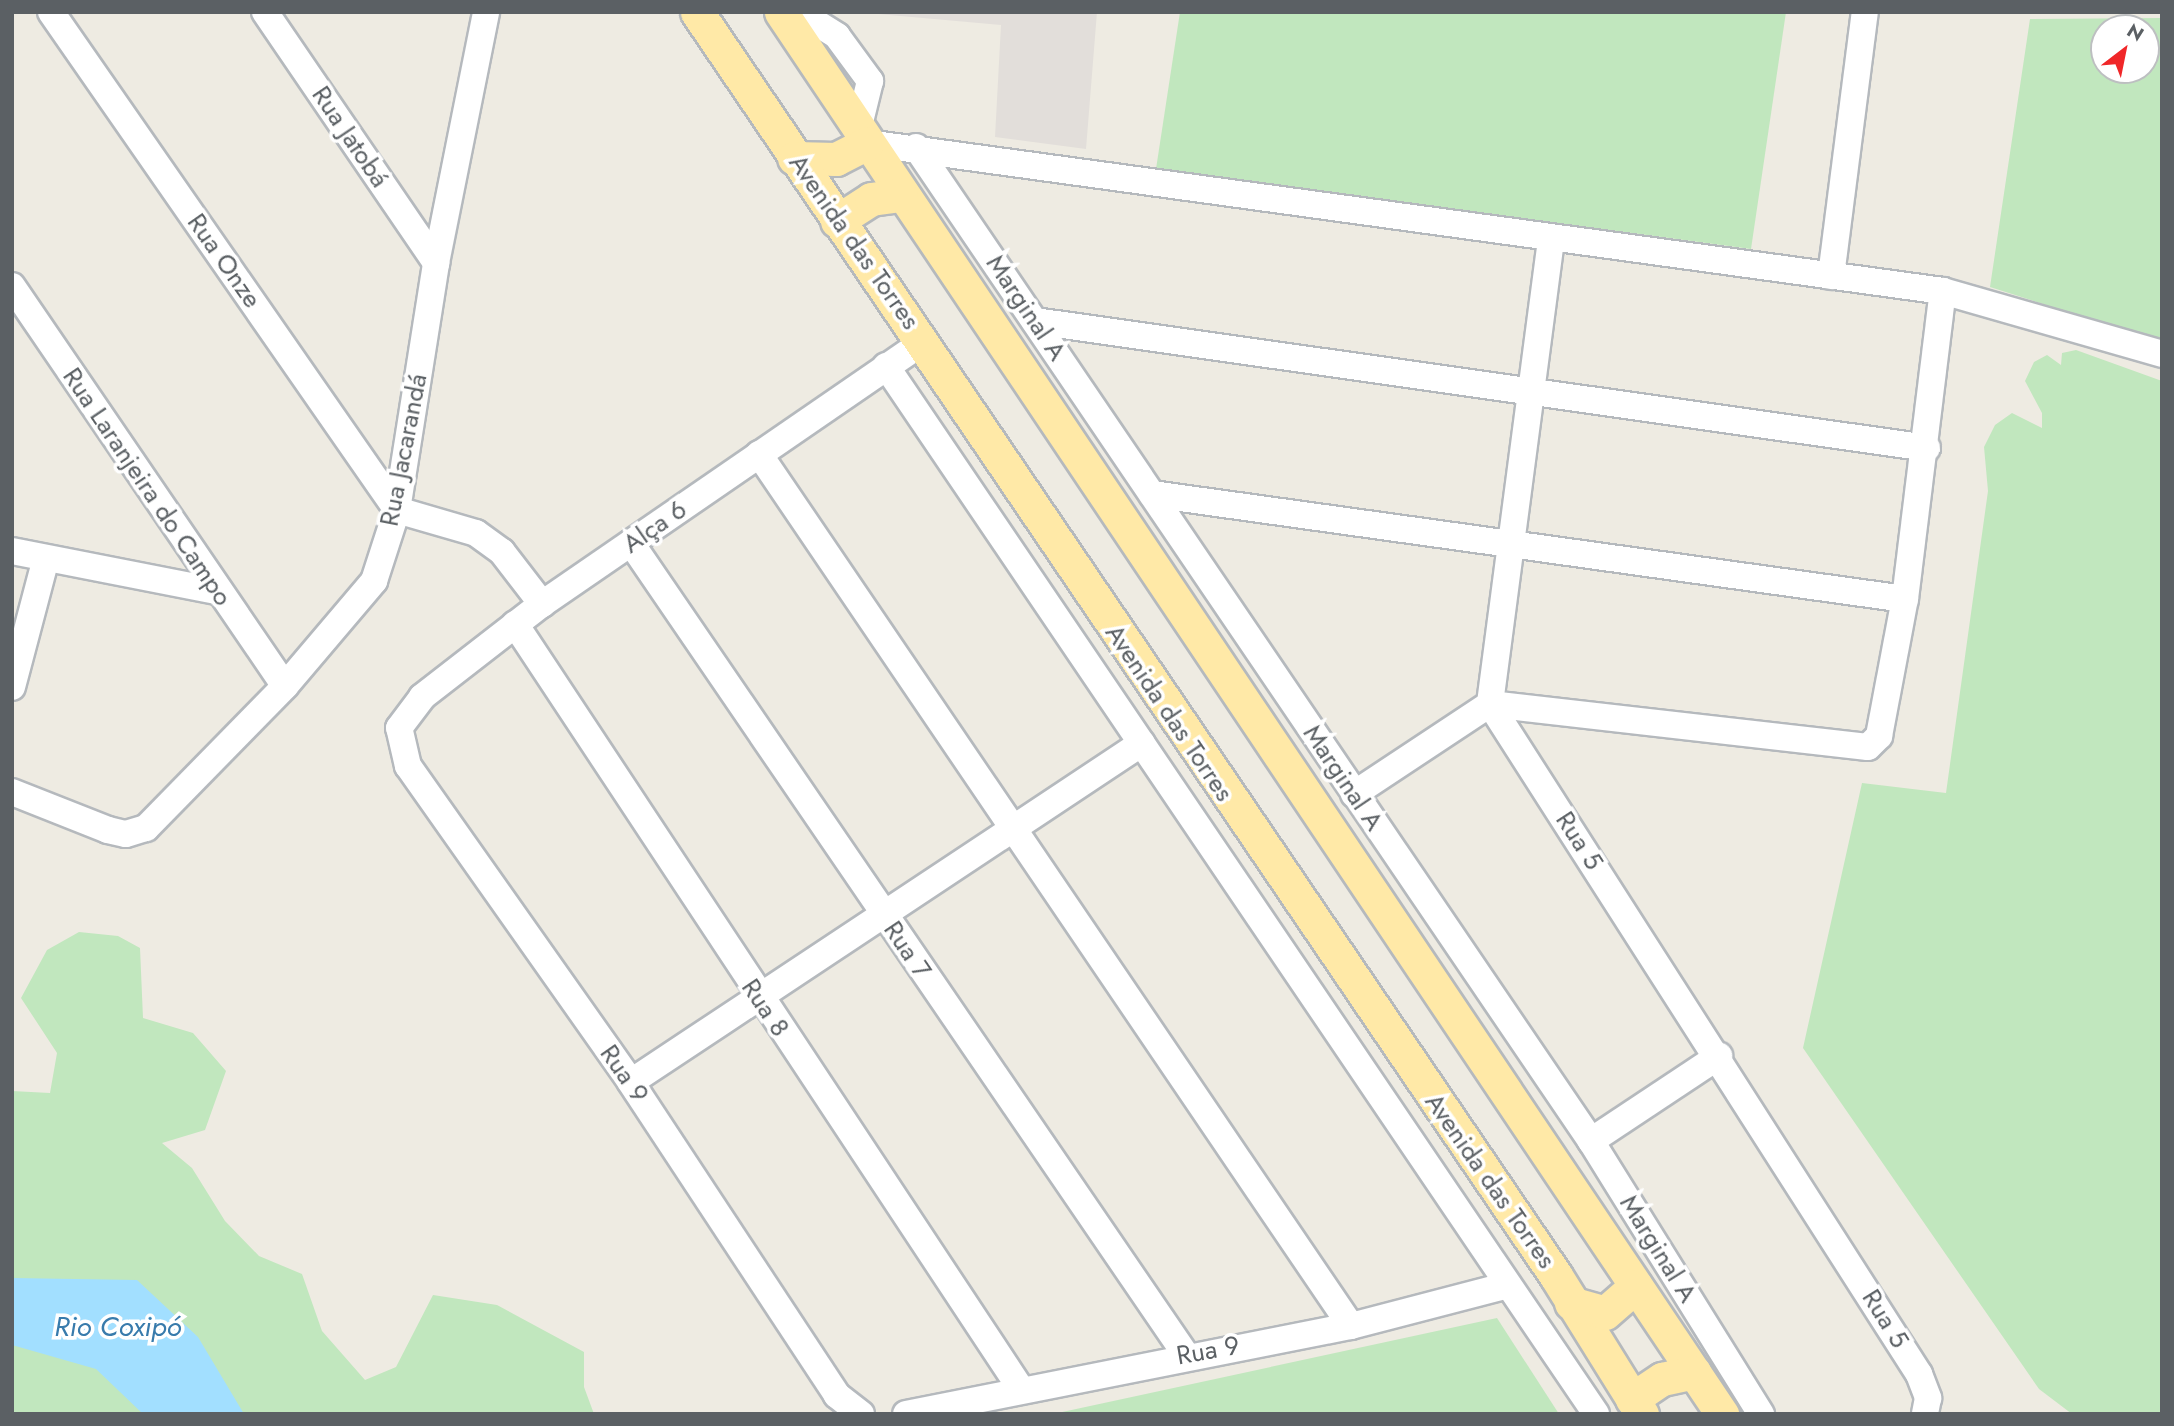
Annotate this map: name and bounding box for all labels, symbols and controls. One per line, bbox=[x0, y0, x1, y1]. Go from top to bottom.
north arrow bbox=[2090, 14, 2160, 84]
text: N bbox=[2122, 17, 2149, 48]
street label: Rua Jatobá bbox=[305, 81, 395, 193]
street label: Avenida das Torres bbox=[782, 148, 926, 336]
street label: Rua Onze bbox=[180, 208, 268, 314]
street label: Marginal A bbox=[979, 249, 1073, 367]
street label: Rua Laranjeira do Campo bbox=[56, 362, 238, 612]
street label: Rua Jacarandá bbox=[374, 371, 434, 529]
street label: Alça 6 bbox=[617, 494, 693, 560]
street label: Avenida das Torres bbox=[1098, 619, 1240, 807]
street label: Marginal A bbox=[1296, 719, 1390, 837]
street label: Rua 5 bbox=[1549, 806, 1609, 876]
street label: Rua 7 bbox=[877, 916, 937, 984]
street label: Rua 8 bbox=[735, 973, 795, 1043]
street label: Rua 9 bbox=[593, 1039, 655, 1109]
street label: Avenida das Torres bbox=[1418, 1087, 1562, 1275]
street label: Marginal A bbox=[1613, 1190, 1703, 1308]
street label: Rua 5 bbox=[1855, 1284, 1915, 1354]
water label: Rio Coxipó bbox=[54, 1310, 182, 1344]
street label: Rua 9 bbox=[1174, 1330, 1242, 1372]

